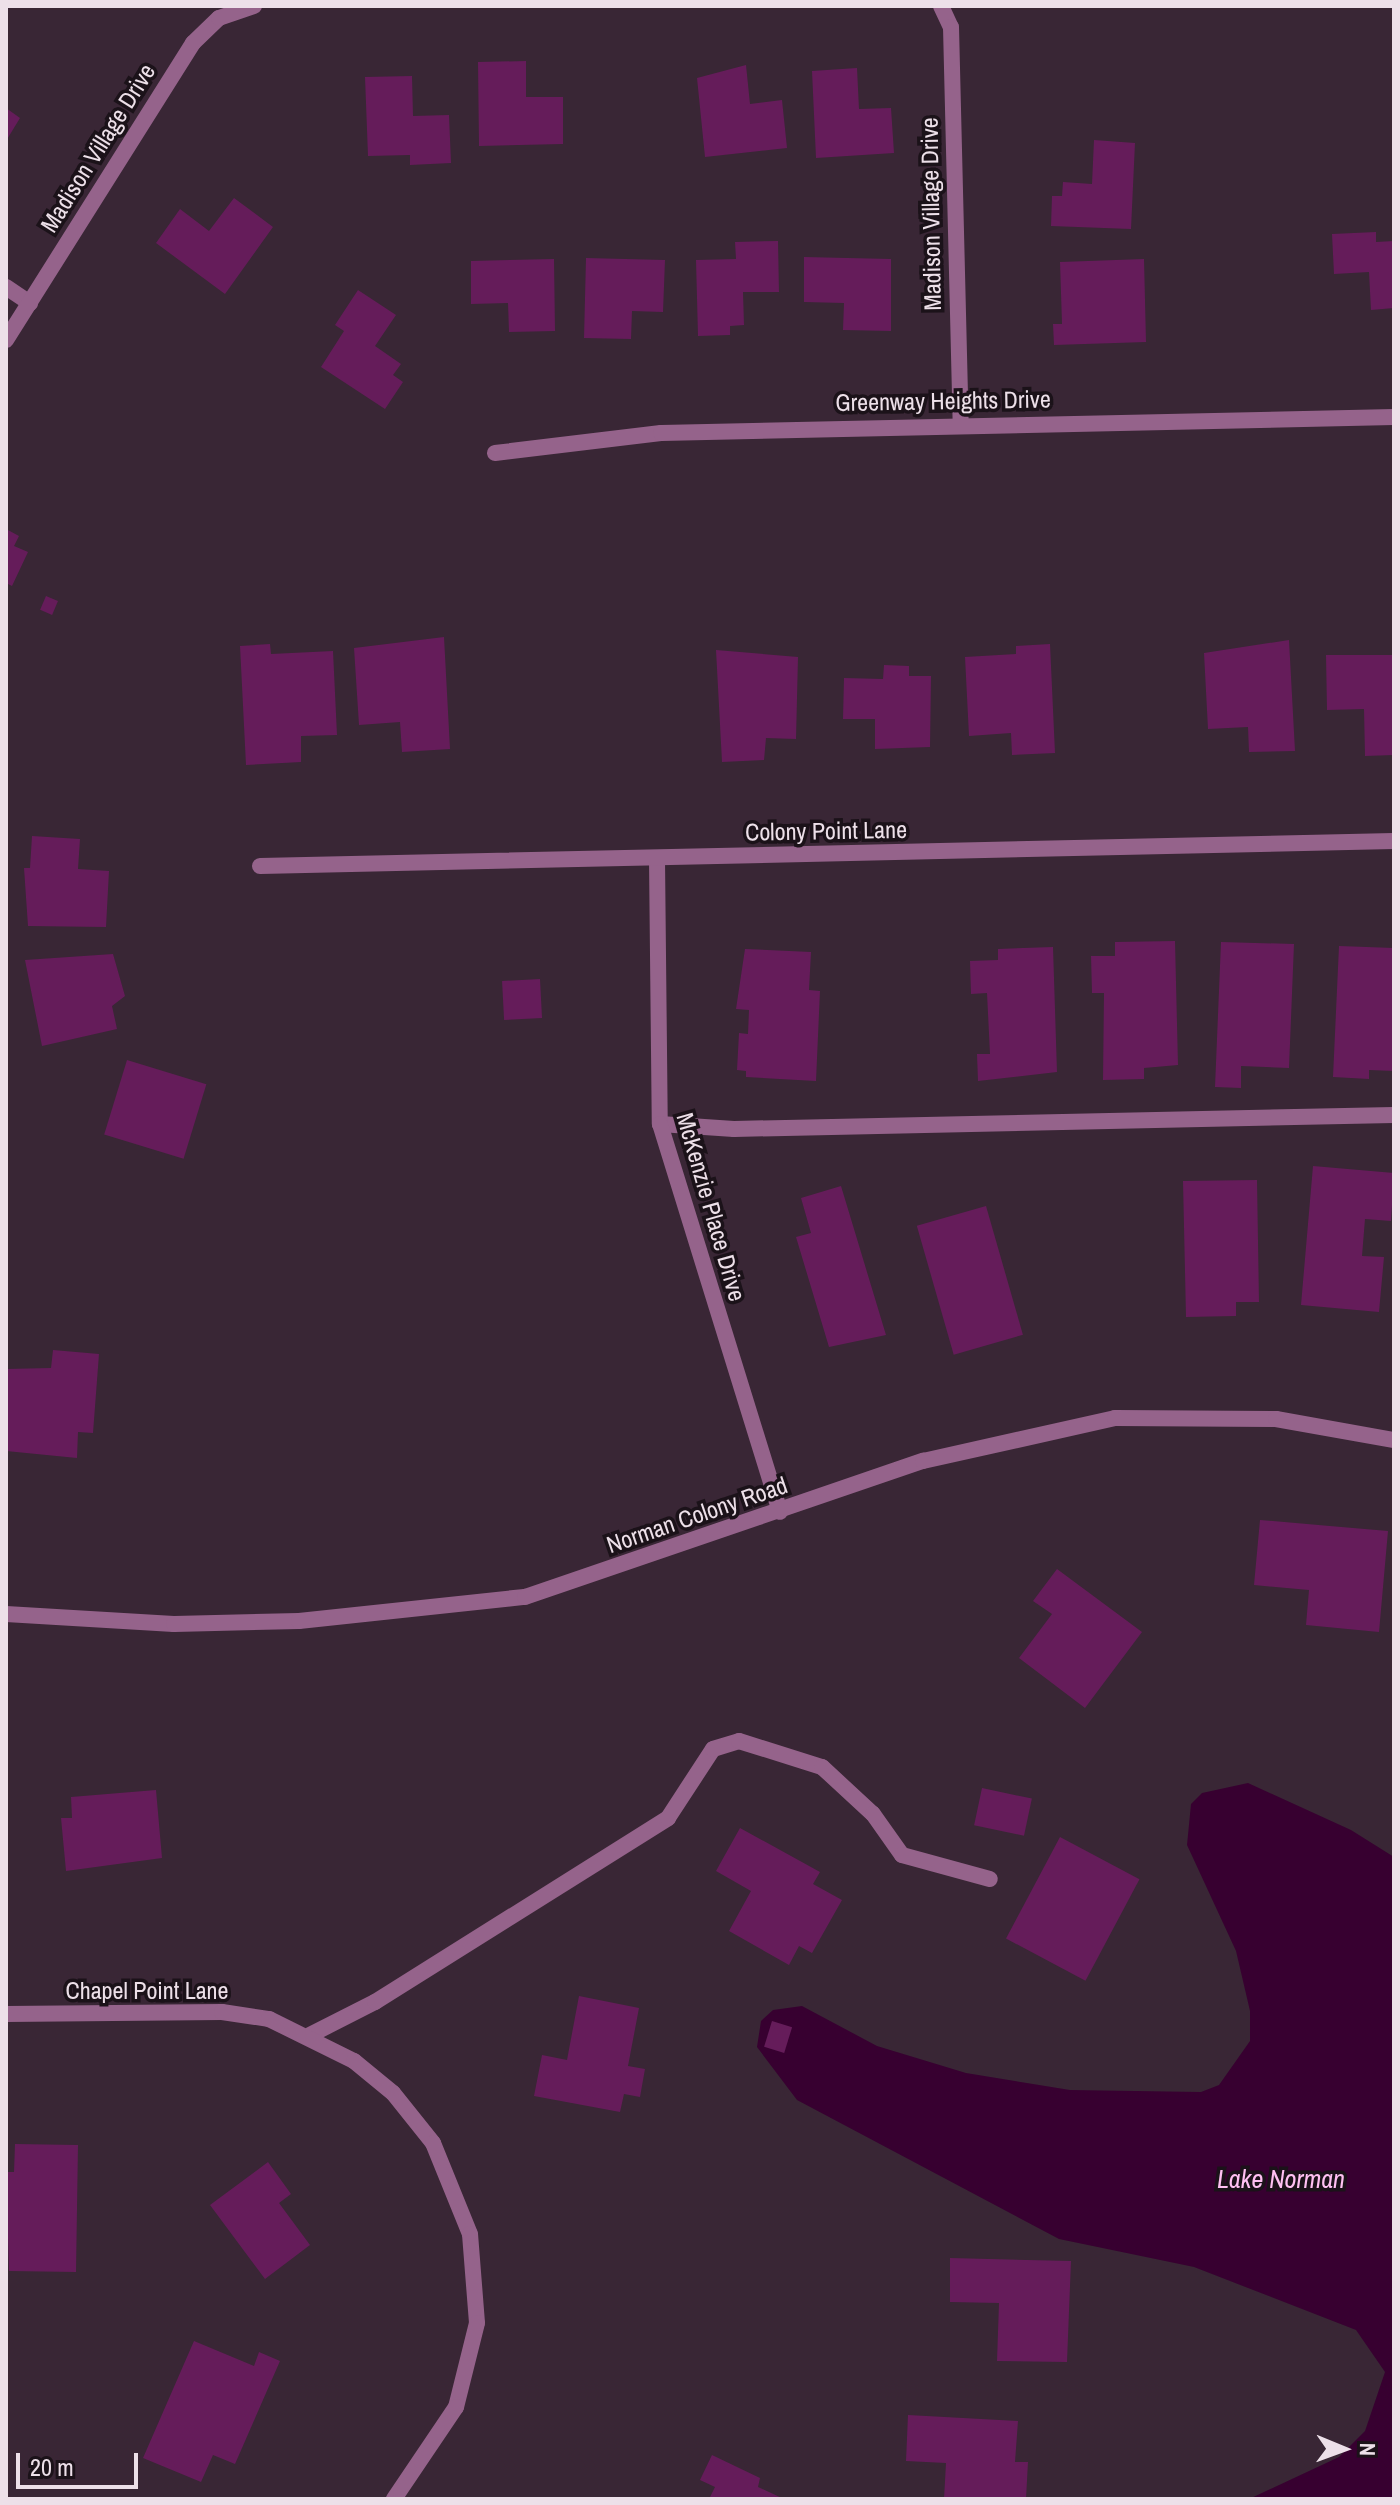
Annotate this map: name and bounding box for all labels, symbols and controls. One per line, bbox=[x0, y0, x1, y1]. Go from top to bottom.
street label: Madison Village Drive bbox=[35, 58, 161, 238]
street label: Madison Village Drive bbox=[915, 117, 947, 311]
street label: Greenway Heights Drive bbox=[835, 385, 1051, 417]
street label: Colony Point Lane bbox=[745, 815, 907, 847]
street label: McKenzie Place Drive bbox=[670, 1109, 752, 1305]
street label: Norman Colony Road bbox=[603, 1471, 791, 1559]
street label: Chapel Point Lane bbox=[65, 1977, 229, 2005]
water label: Lake Norman bbox=[1217, 2163, 1345, 2195]
north arrow bbox=[1304, 2409, 1384, 2489]
scale bar bbox=[20, 2437, 142, 2487]
text: N bbox=[1353, 2443, 1383, 2456]
text: 20 m bbox=[30, 2451, 74, 2483]

